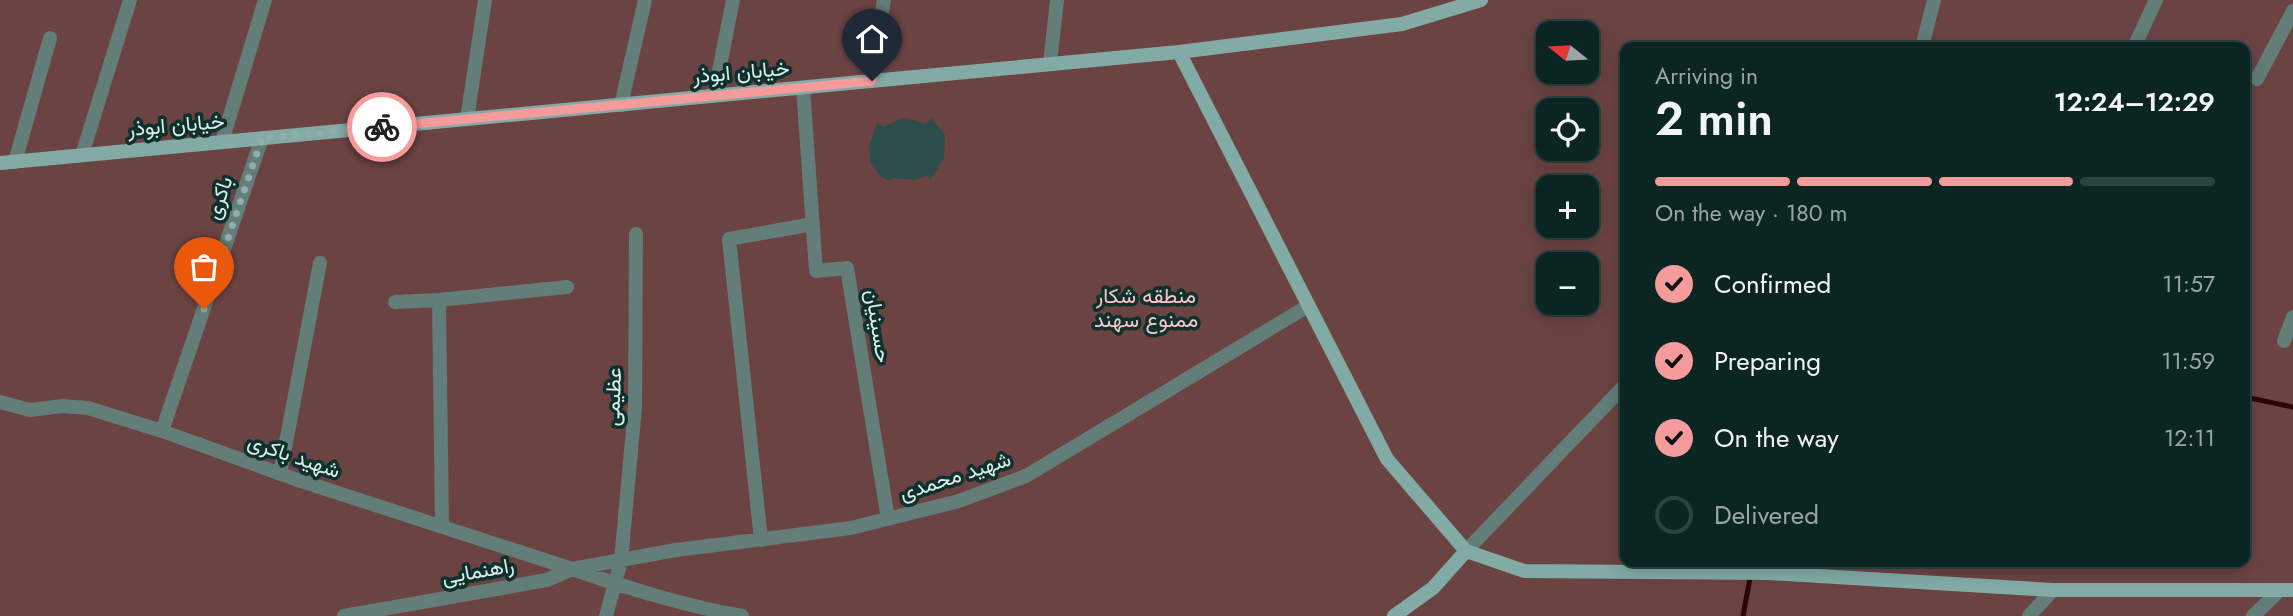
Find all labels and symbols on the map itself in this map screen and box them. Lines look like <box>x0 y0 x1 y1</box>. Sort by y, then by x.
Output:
pin <box>842 9 902 81</box>
north arrow <box>1536 21 1600 84</box>
street label: خیابان ابوذر <box>690 53 791 91</box>
courier <box>347 92 417 162</box>
street label: خیابان ابوذر <box>125 106 226 144</box>
street label: باکری <box>198 172 240 224</box>
pin <box>174 237 234 309</box>
park label: منطقه شکار ممنوع سهند <box>1094 281 1198 335</box>
street label: حسینیان <box>857 287 899 365</box>
street label: عظیمی <box>597 367 629 427</box>
street label: شهید باکری <box>244 426 344 486</box>
street label: شهید محمدی <box>895 444 1015 508</box>
street label: راهنمایی <box>440 550 516 592</box>

